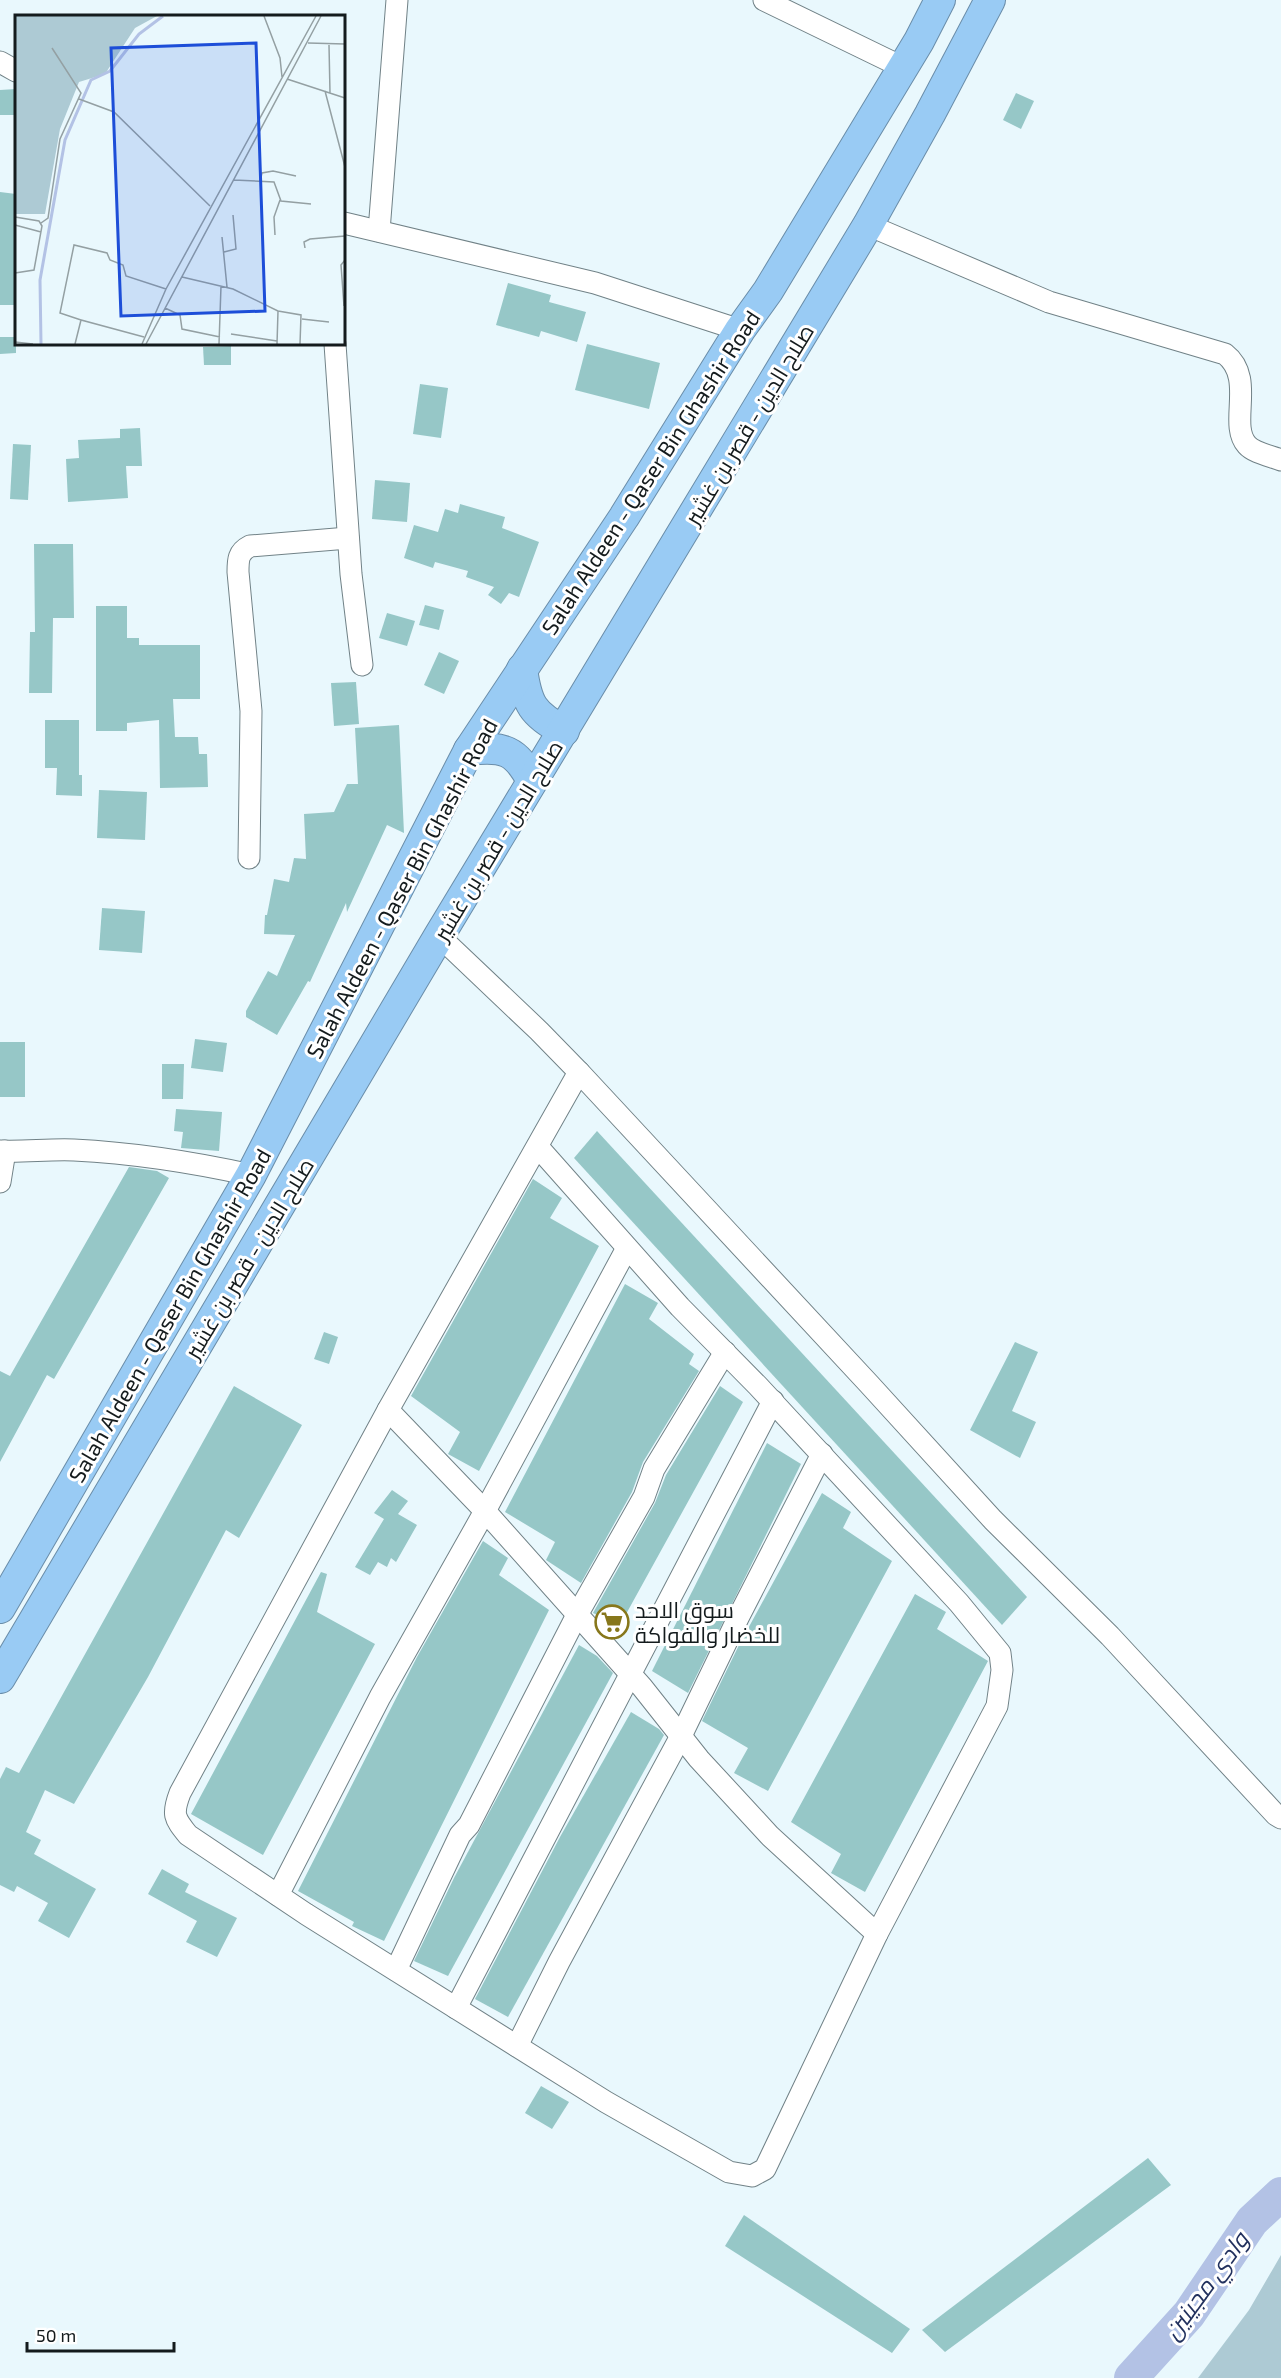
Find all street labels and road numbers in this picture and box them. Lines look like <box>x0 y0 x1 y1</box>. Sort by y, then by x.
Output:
street label: Salah Aldeen - Qaser Bin Ghashir Road <box>535 305 765 639</box>
street label: صلاح الدين - قصر بن غشير <box>677 319 821 532</box>
street label: Salah Aldeen - Qaser Bin Ghashir Road <box>300 714 503 1063</box>
street label: صلاح الدين - قصر بن غشير <box>426 735 570 948</box>
street label: Salah Aldeen - Qaser Bin Ghashir Road <box>62 1144 276 1487</box>
street label: صلاح الدين - قصر بن غشير <box>177 1153 321 1366</box>

